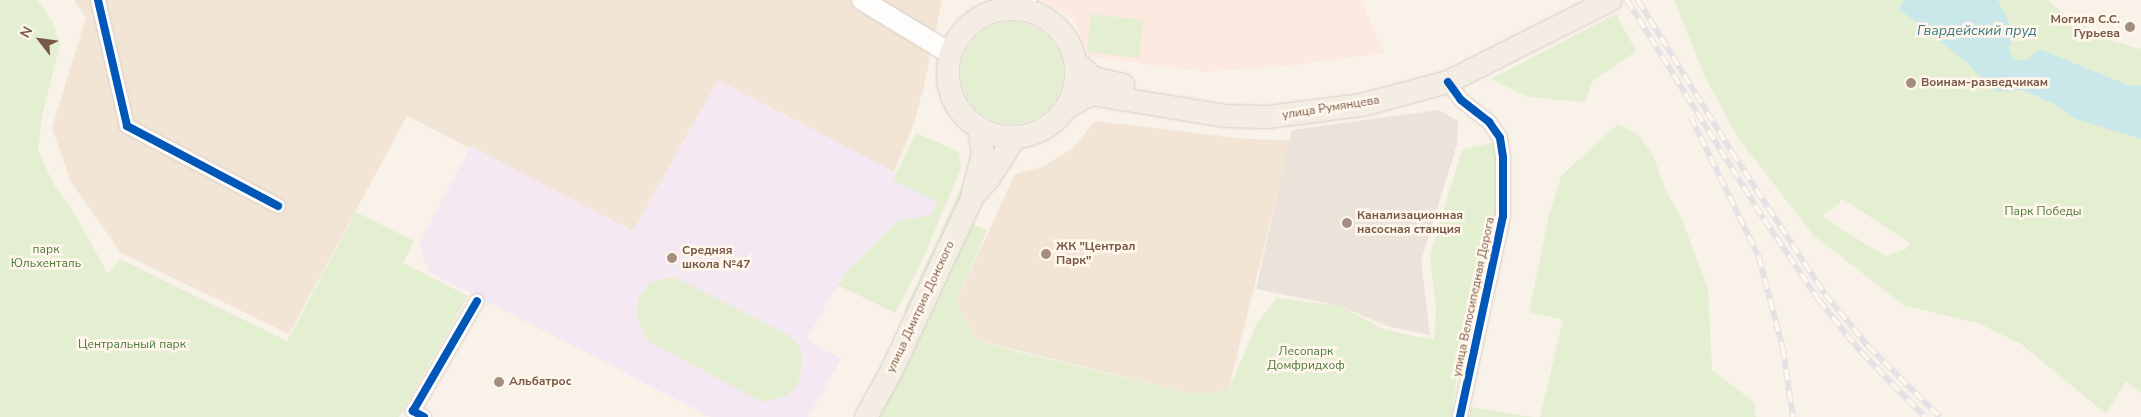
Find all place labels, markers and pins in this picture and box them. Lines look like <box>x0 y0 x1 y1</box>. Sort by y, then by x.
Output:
place label: Могила С.С. Гурьева <box>2051 13 2120 41</box>
marker: Могила С.С. Гурьева <box>2124 21 2136 33</box>
place label: Воинам-разведчикам <box>1921 76 2048 90</box>
marker: Воинам-разведчикам <box>1905 77 1917 89</box>
place label: Канализационная насосная станция <box>1357 209 1463 237</box>
marker: Канализационная насосная станция <box>1341 217 1353 229</box>
place label: ЖК "Централ Парк" <box>1056 240 1136 268</box>
place label: Средняя школа №47 <box>682 244 750 272</box>
marker: ЖК "Централ Парк" <box>1040 248 1052 260</box>
marker: Средняя школа №47 <box>666 252 678 264</box>
place label: Альбатрос <box>509 375 571 389</box>
marker: Альбатрос <box>493 376 505 388</box>

